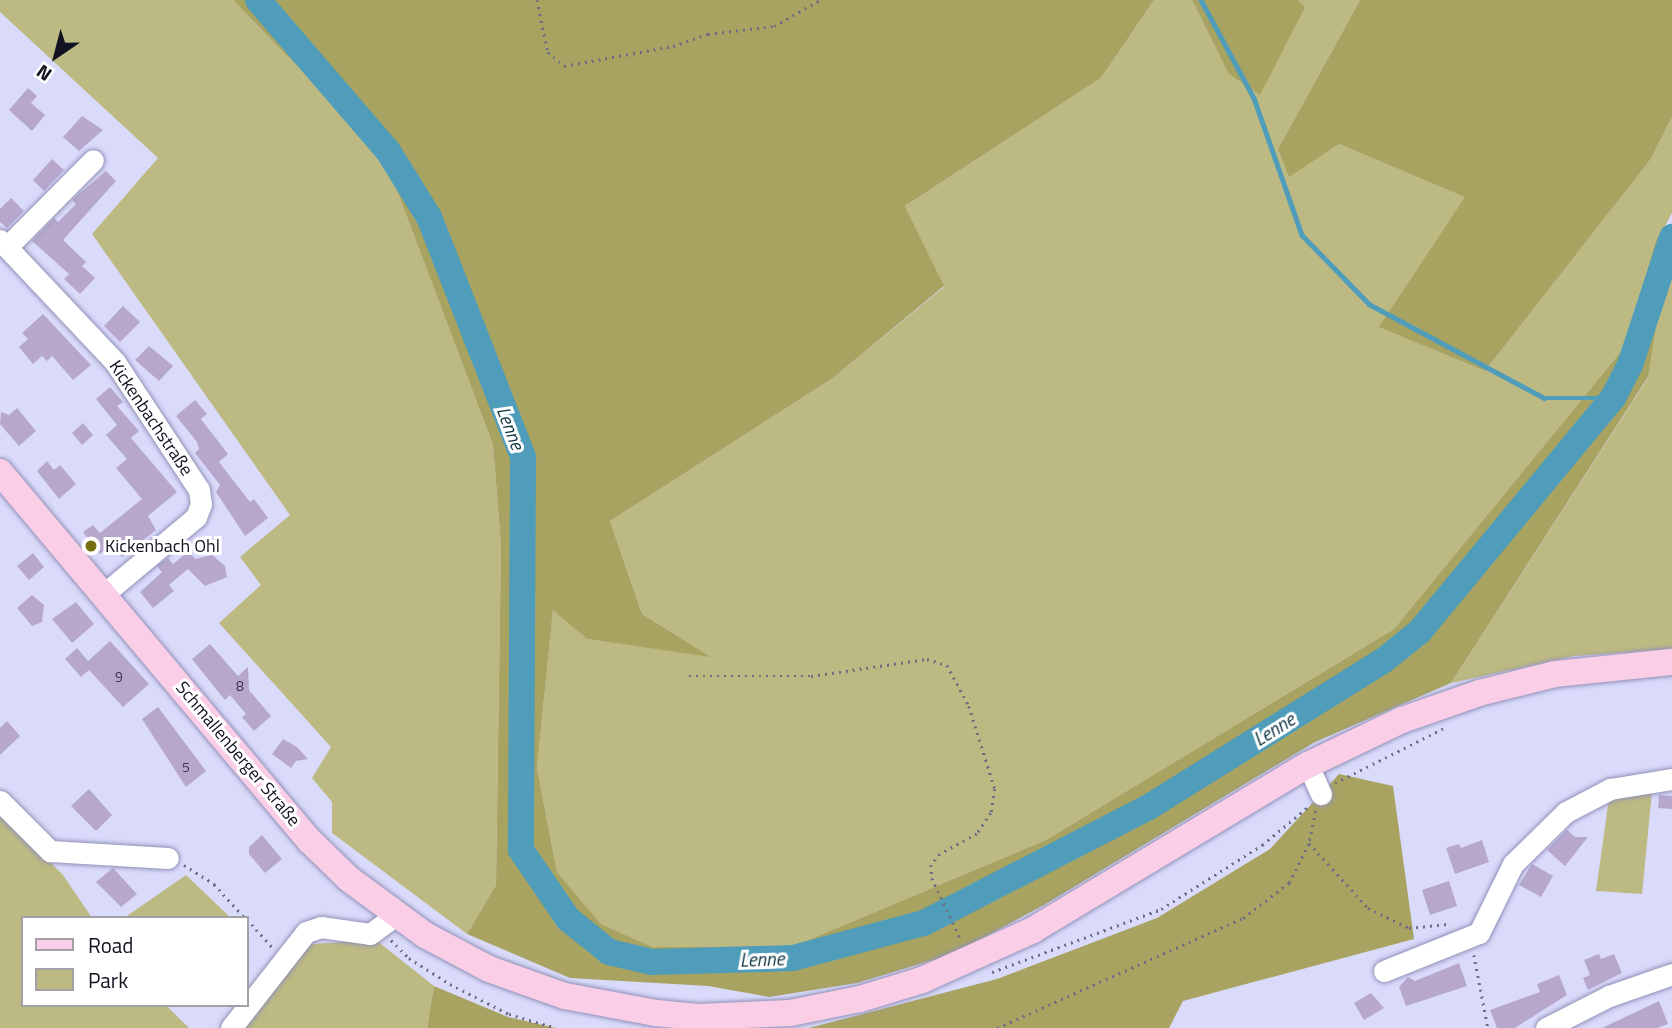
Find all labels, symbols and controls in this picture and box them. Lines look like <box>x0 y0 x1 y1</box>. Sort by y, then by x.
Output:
north arrow <box>21 21 91 91</box>
text: N <box>30 58 57 89</box>
street label: Kickenbachstraße <box>104 356 198 480</box>
water label: Lenne <box>492 403 530 453</box>
place label: Kickenbach Ohl <box>105 535 220 557</box>
marker: Kickenbach Ohl <box>83 538 99 554</box>
house number: 9 <box>115 669 123 685</box>
street label: Schmallenberger Straße <box>171 677 305 831</box>
house number: 8 <box>236 678 244 694</box>
water label: Lenne <box>1249 708 1299 750</box>
house number: 5 <box>182 759 190 775</box>
legend <box>21 916 248 1007</box>
text: Road <box>88 929 133 961</box>
water label: Lenne <box>739 947 785 971</box>
text: Park <box>88 964 128 996</box>

